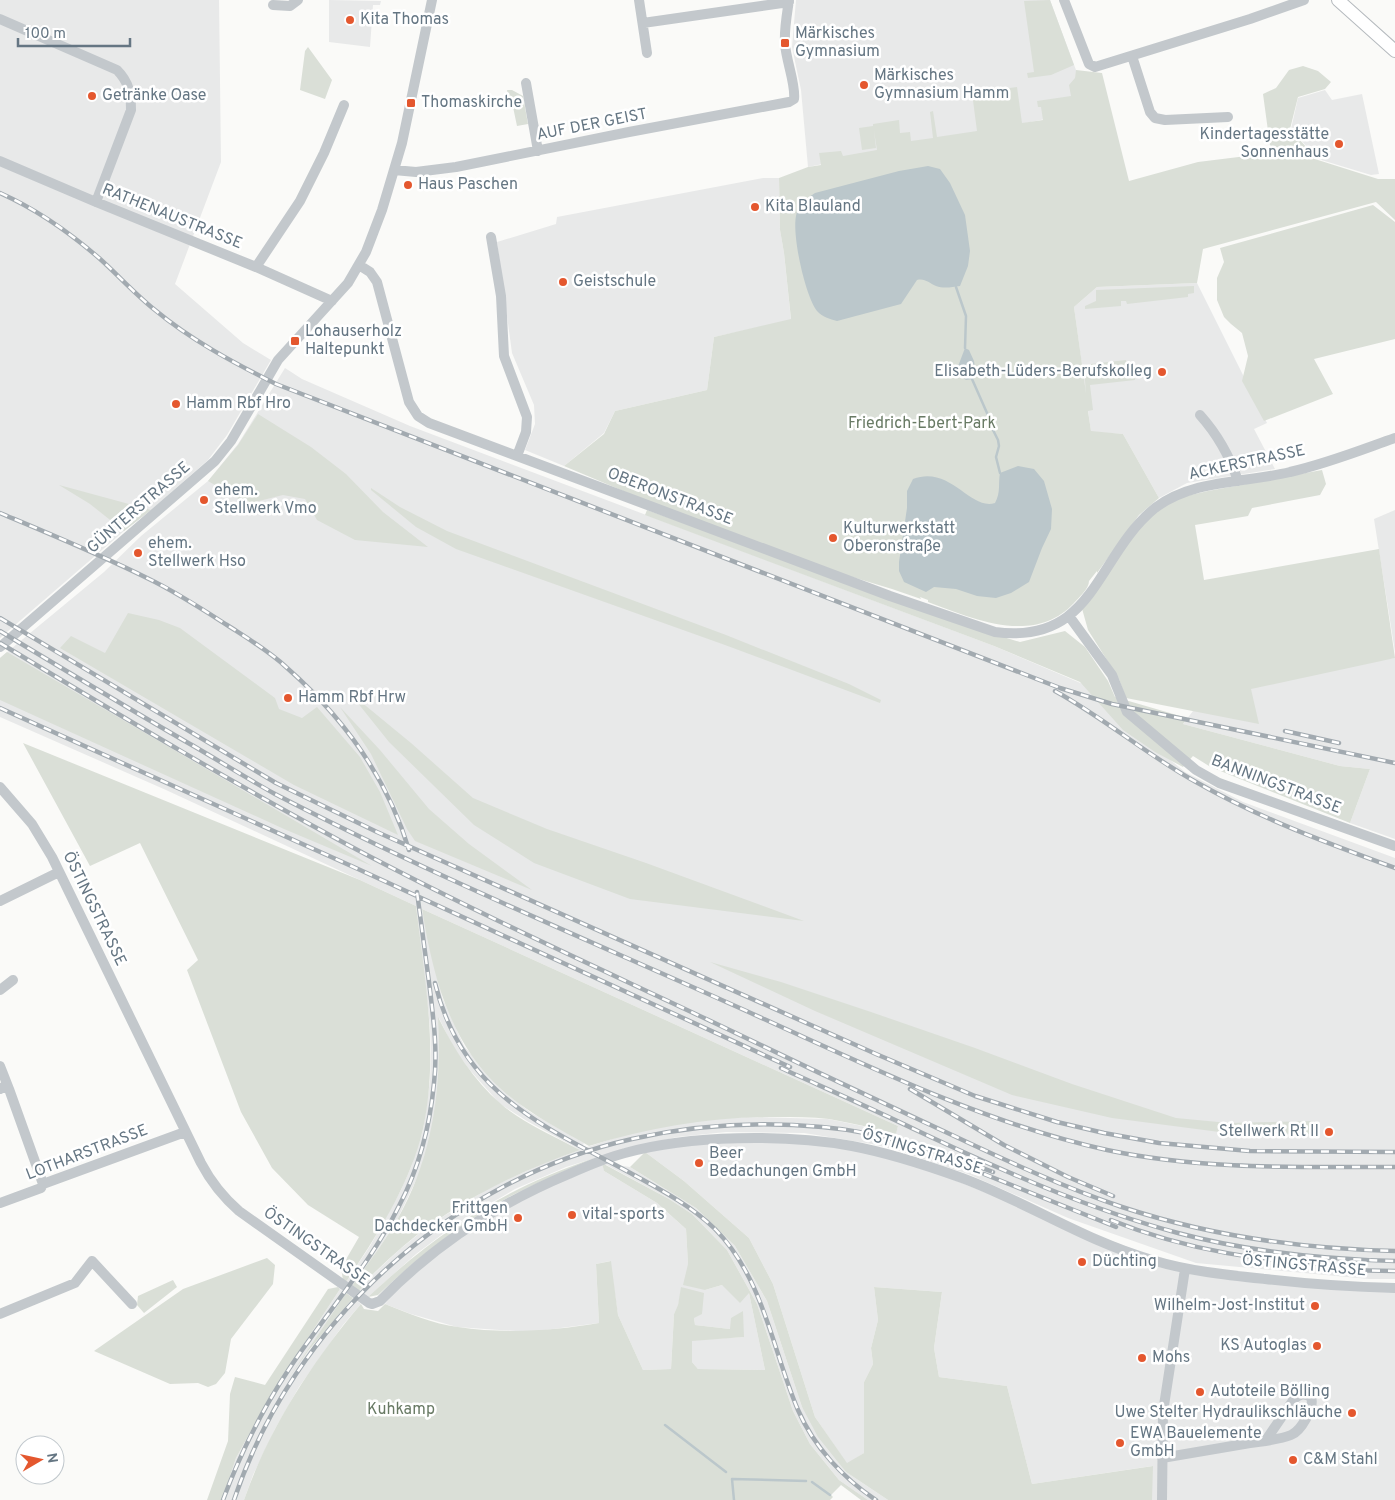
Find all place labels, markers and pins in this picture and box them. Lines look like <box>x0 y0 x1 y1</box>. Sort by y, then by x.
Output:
place label: Kita Thomas <box>360 10 449 30</box>
marker: Kita Thomas <box>344 14 356 26</box>
place label: Märkisches Gymnasium <box>795 24 880 62</box>
marker: Märkisches Gymnasium <box>779 37 791 49</box>
place label: Märkisches Gymnasium Hamm <box>874 66 1009 104</box>
marker: Märkisches Gymnasium Hamm <box>858 79 870 91</box>
place label: Getränke Oase <box>102 86 206 106</box>
marker: Getränke Oase <box>86 90 98 102</box>
place label: Thomaskirche <box>421 93 522 113</box>
marker: Thomaskirche <box>405 97 417 109</box>
place label: Kindertagesstätte Sonnenhaus <box>1200 125 1329 163</box>
marker: Kindertagesstätte Sonnenhaus <box>1333 138 1345 150</box>
place label: Haus Paschen <box>418 175 518 195</box>
marker: Haus Paschen <box>402 179 414 191</box>
place label: Kita Blauland <box>765 197 861 217</box>
marker: Kita Blauland <box>749 201 761 213</box>
place label: Geistschule <box>573 272 656 292</box>
marker: Geistschule <box>557 276 569 288</box>
place label: Lohauserholz Haltepunkt <box>305 322 402 360</box>
marker: Lohauserholz Haltepunkt <box>289 335 301 347</box>
place label: Elisabeth-Lüders-Berufskolleg <box>934 362 1152 382</box>
marker: Elisabeth-Lüders-Berufskolleg <box>1156 366 1168 378</box>
place label: Hamm Rbf Hro <box>186 394 291 414</box>
marker: Hamm Rbf Hro <box>170 398 182 410</box>
place label: ehem. Stellwerk Vmo <box>214 481 317 519</box>
marker: ehem. Stellwerk Vmo <box>198 494 210 506</box>
place label: Kulturwerkstatt Oberonstraße <box>843 519 955 557</box>
marker: Kulturwerkstatt Oberonstraße <box>827 532 839 544</box>
place label: ehem. Stellwerk Hso <box>148 534 246 572</box>
marker: ehem. Stellwerk Hso <box>132 547 144 559</box>
place label: Hamm Rbf Hrw <box>298 688 406 708</box>
marker: Hamm Rbf Hrw <box>282 692 294 704</box>
place label: Stellwerk Rt II <box>1219 1122 1319 1142</box>
marker: Stellwerk Rt II <box>1323 1126 1335 1138</box>
place label: Beer Bedachungen GmbH <box>709 1144 857 1182</box>
marker: Beer Bedachungen GmbH <box>693 1157 705 1169</box>
place label: Frittgen Dachdecker GmbH <box>374 1199 508 1237</box>
place label: vital-sports <box>582 1205 665 1225</box>
marker: vital-sports <box>566 1209 578 1221</box>
marker: Frittgen Dachdecker GmbH <box>512 1212 524 1224</box>
place label: Düchting <box>1092 1252 1157 1272</box>
marker: Düchting <box>1076 1256 1088 1268</box>
place label: Wilhelm-Jost-Institut <box>1154 1296 1305 1316</box>
marker: Wilhelm-Jost-Institut <box>1309 1300 1321 1312</box>
place label: KS Autoglas <box>1220 1336 1307 1356</box>
marker: KS Autoglas <box>1311 1340 1323 1352</box>
place label: Mohs <box>1152 1348 1190 1368</box>
marker: Mohs <box>1136 1352 1148 1364</box>
place label: Autoteile Bölling <box>1210 1382 1330 1402</box>
marker: Autoteile Bölling <box>1194 1386 1206 1398</box>
place label: Uwe Stelter Hydraulikschläuche <box>1114 1403 1342 1423</box>
marker: Uwe Stelter Hydraulikschläuche <box>1346 1407 1358 1419</box>
place label: EWA Bauelemente GmbH <box>1130 1424 1262 1462</box>
marker: EWA Bauelemente GmbH <box>1114 1437 1126 1449</box>
place label: C&M Stahl <box>1303 1450 1378 1470</box>
marker: C&M Stahl <box>1287 1454 1299 1466</box>

